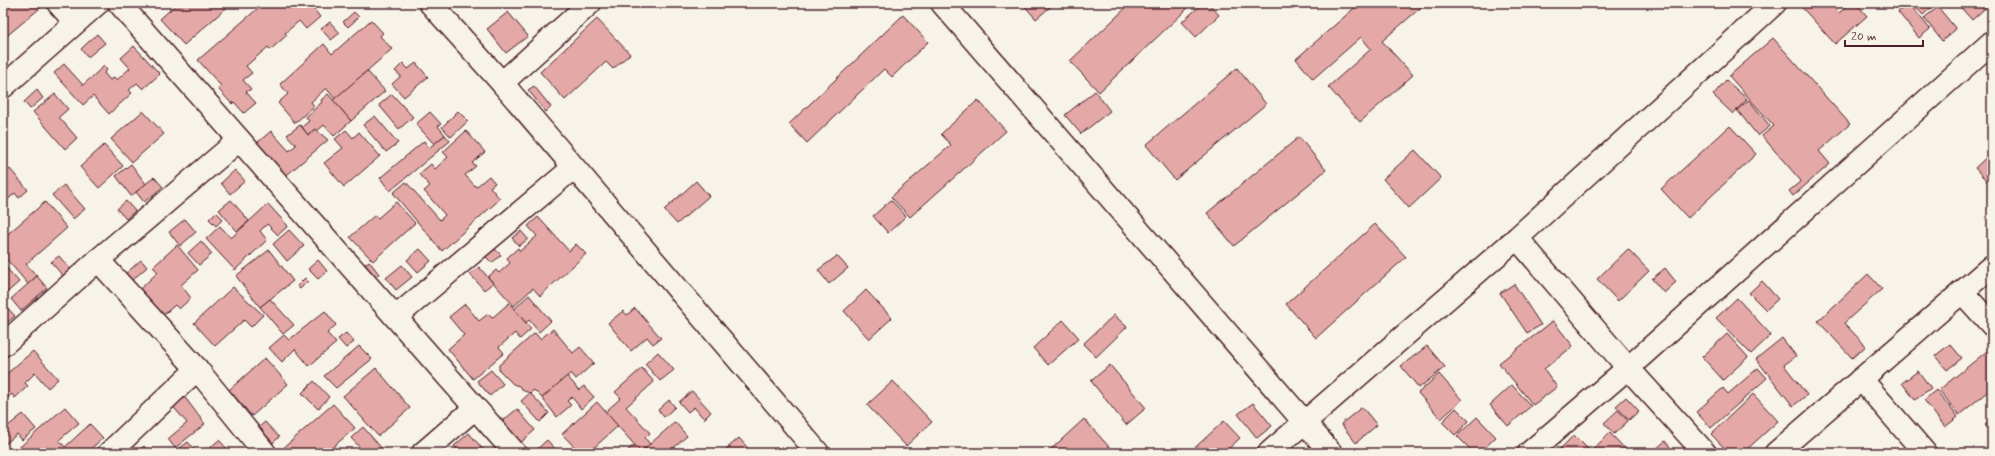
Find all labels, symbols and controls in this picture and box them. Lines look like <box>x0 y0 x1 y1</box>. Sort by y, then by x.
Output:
scale bar <box>1845 22 1923 48</box>
text: 20 m <box>1851 29 1877 45</box>

